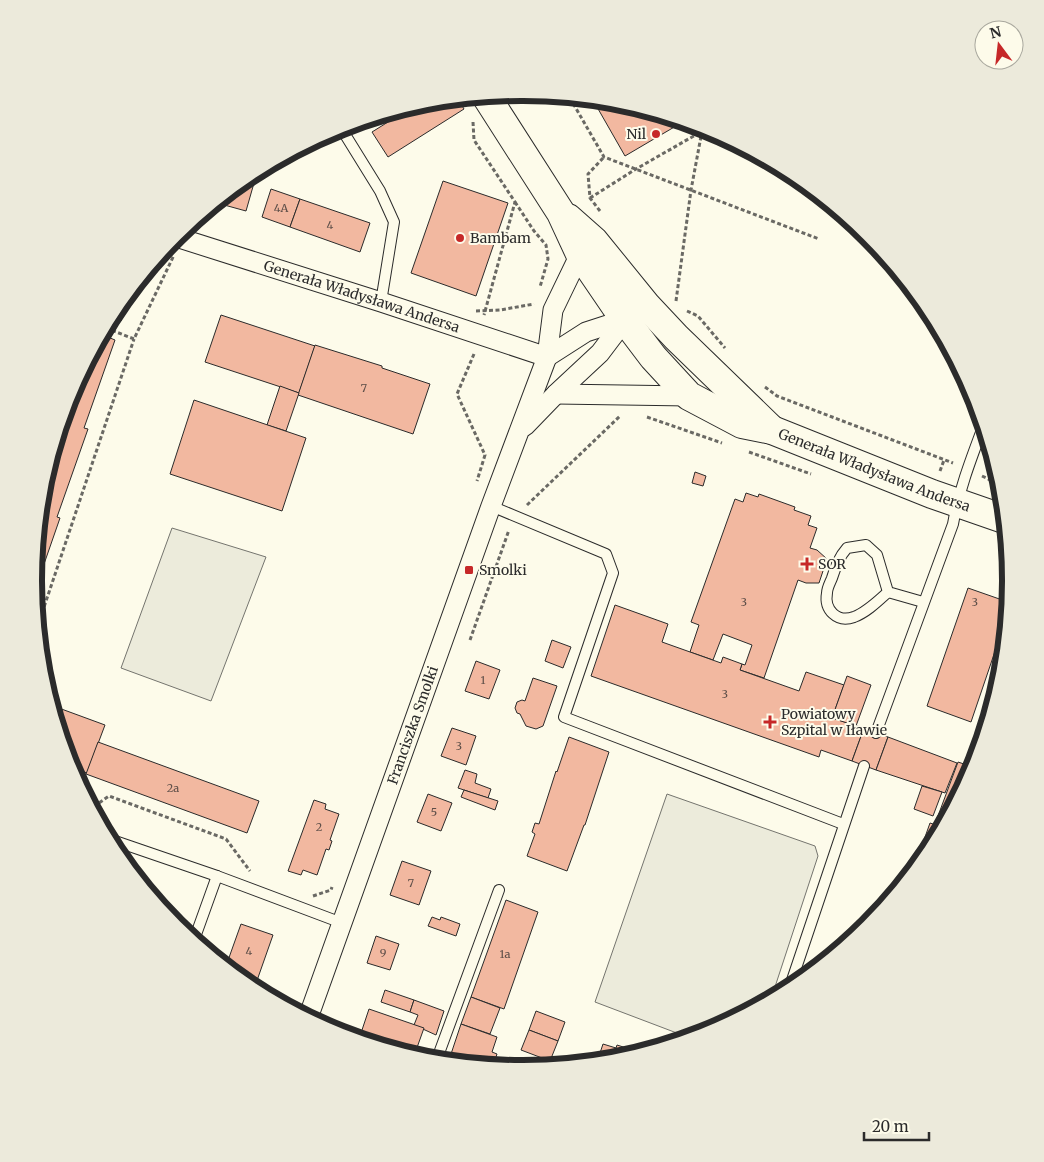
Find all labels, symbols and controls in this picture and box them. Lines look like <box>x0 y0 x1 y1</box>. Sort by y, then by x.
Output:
north arrow <box>974 20 1024 70</box>
text: N <box>988 22 1003 43</box>
place label: Nil <box>626 125 647 143</box>
marker: Nil <box>650 128 662 140</box>
house number: 4A <box>274 201 288 215</box>
house number: 4 <box>327 218 334 232</box>
place label: Bambam <box>470 229 531 247</box>
marker: Bambam <box>454 232 466 244</box>
street label: Generała Władysława Andersa <box>262 256 462 337</box>
house number: 7 <box>361 381 367 395</box>
street label: Generała Władysława Andersa <box>776 424 973 516</box>
place label: SOR <box>818 555 846 573</box>
marker: SOR <box>800 557 814 571</box>
place label: Smolki <box>479 561 527 579</box>
marker: Smolki <box>463 564 475 576</box>
house number: 3 <box>741 595 747 609</box>
house number: 3 <box>972 595 978 609</box>
street label: Franciszka Smolki <box>383 663 442 787</box>
house number: 1 <box>481 673 486 687</box>
house number: 3 <box>722 687 728 701</box>
place label: Powiatowy Szpital w Iławie <box>781 705 887 739</box>
marker: Powiatowy Szpital w Iławie <box>763 715 777 729</box>
house number: 3 <box>456 739 462 753</box>
house number: 2a <box>167 781 179 795</box>
house number: 5 <box>431 805 437 819</box>
house number: 2 <box>316 820 322 834</box>
house number: 7 <box>408 876 414 890</box>
house number: 4 <box>246 944 253 958</box>
house number: 9 <box>380 946 387 960</box>
house number: 1a <box>500 947 511 961</box>
scale bar <box>864 1110 929 1142</box>
text: 20 m <box>872 1117 909 1136</box>

